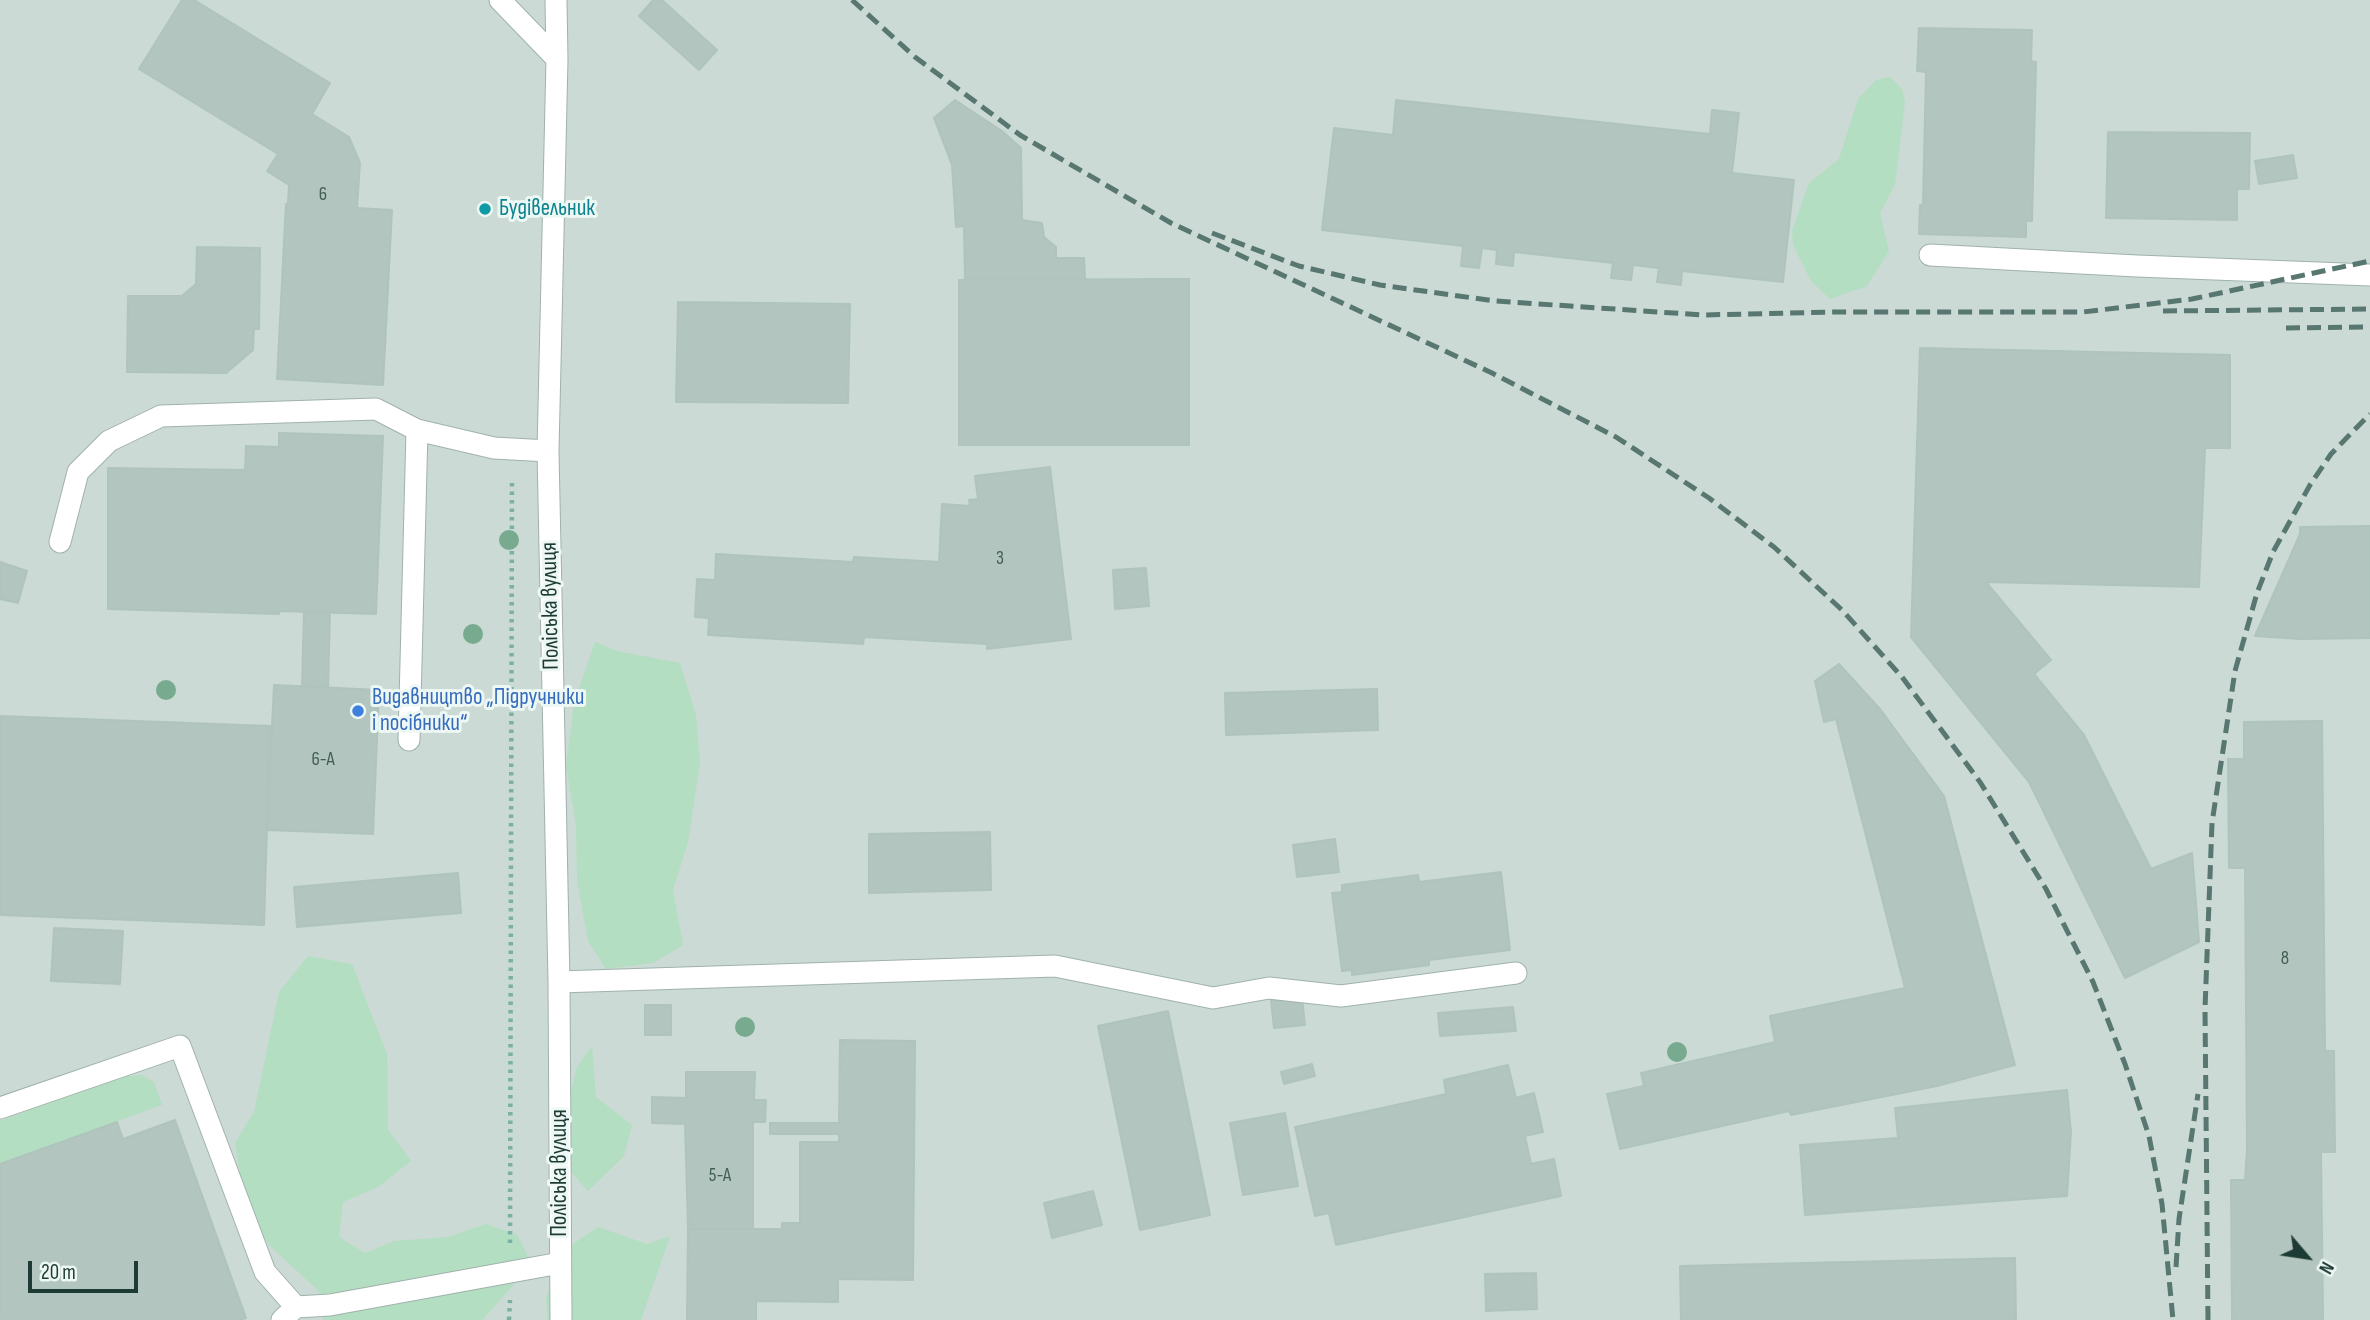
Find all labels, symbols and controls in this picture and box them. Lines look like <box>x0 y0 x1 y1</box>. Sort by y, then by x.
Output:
house number: 6 <box>319 184 327 206</box>
place label: Будівельник <box>499 195 595 223</box>
marker: Будівельник <box>477 201 493 217</box>
street label: Поліська вулиця <box>536 542 566 670</box>
house number: 3 <box>996 548 1004 570</box>
place label: Видавництво „Підручники і посібники“ <box>372 684 584 738</box>
marker: Видавництво „Підручники і посібники“ <box>350 703 366 719</box>
house number: 6-А <box>311 749 335 771</box>
house number: 8 <box>2281 948 2289 970</box>
street label: Поліська вулиця <box>546 1109 574 1237</box>
house number: 5-А <box>709 1165 731 1187</box>
north arrow <box>2272 1222 2342 1292</box>
scale bar <box>32 1246 142 1290</box>
text: N <box>2313 1257 2338 1277</box>
text: 20 m <box>41 1260 76 1285</box>

